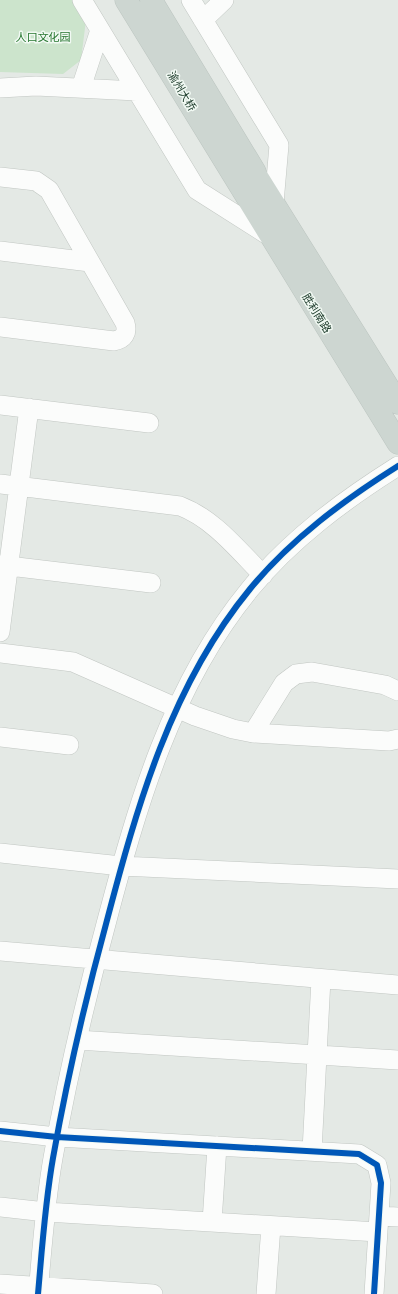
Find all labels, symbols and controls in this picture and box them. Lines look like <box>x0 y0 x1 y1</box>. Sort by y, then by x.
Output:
park label: 人口文化园 <box>16 31 71 43</box>
street label: 渝州大桥 <box>166 69 198 113</box>
street label: 胜利南路 <box>300 291 334 335</box>

